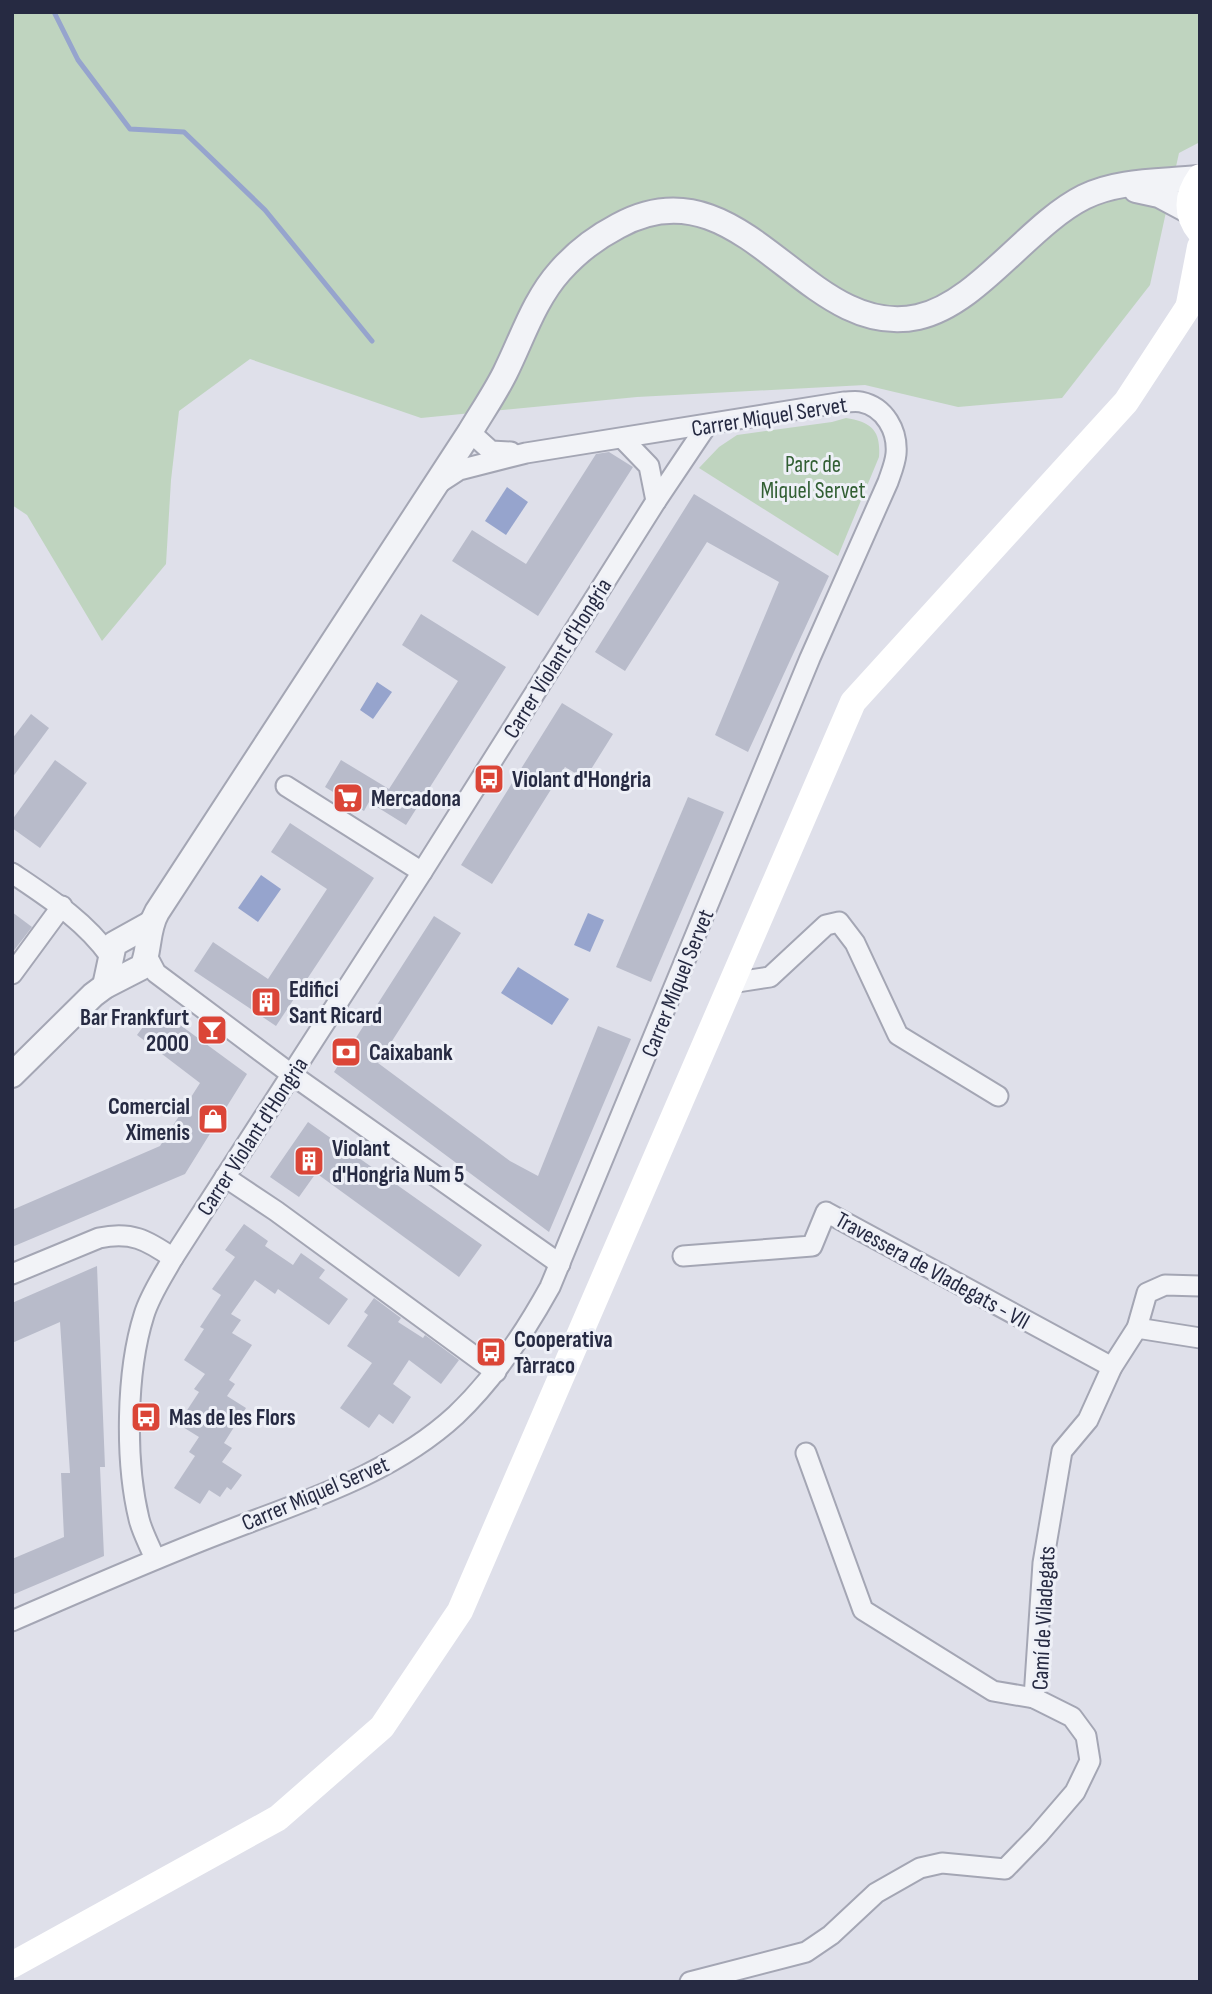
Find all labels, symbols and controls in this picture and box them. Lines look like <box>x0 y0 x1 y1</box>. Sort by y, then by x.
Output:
street label: Carrer Miquel Servet <box>689 391 849 443</box>
park label: Parc de Miquel Servet <box>760 451 866 505</box>
street label: Carrer Violant d'Hongria <box>497 573 618 744</box>
bus stop icon: Violant d'Hongria <box>472 762 506 796</box>
place label: Violant d'Hongria <box>512 766 651 794</box>
supermarket icon: Mercadona <box>331 781 365 815</box>
place label: Mercadona <box>371 785 461 813</box>
street label: Carrer Miquel Servet <box>636 905 720 1061</box>
place label: Edifici Sant Ricard <box>289 976 382 1030</box>
building icon: Edifici Sant Ricard <box>249 985 283 1019</box>
place label: Bar Frankfurt 2000 <box>80 1004 189 1058</box>
bar icon: Bar Frankfurt 2000 <box>195 1013 229 1047</box>
bank icon: Caixabank <box>329 1035 363 1069</box>
place label: Caixabank <box>369 1039 453 1067</box>
street label: Carrer Violant d'Hongria <box>191 1052 314 1221</box>
place label: Comercial Ximenis <box>108 1093 190 1147</box>
shop icon: Comercial Ximenis <box>196 1102 230 1136</box>
place label: Violant d'Hongria Num 5 <box>332 1135 464 1189</box>
building icon: Violant d'Hongria Num 5 <box>292 1144 326 1178</box>
street label: Travessera de Vladegats - VII <box>830 1206 1035 1336</box>
place label: Cooperativa Tàrraco <box>514 1326 613 1380</box>
bus stop icon: Cooperativa Tàrraco <box>474 1335 508 1369</box>
bus stop icon: Mas de les Flors <box>129 1400 163 1434</box>
place label: Mas de les Flors <box>169 1404 296 1432</box>
street label: Carrer Miquel Servet <box>238 1450 393 1537</box>
street label: Camí de Viladegats <box>1026 1545 1062 1691</box>

